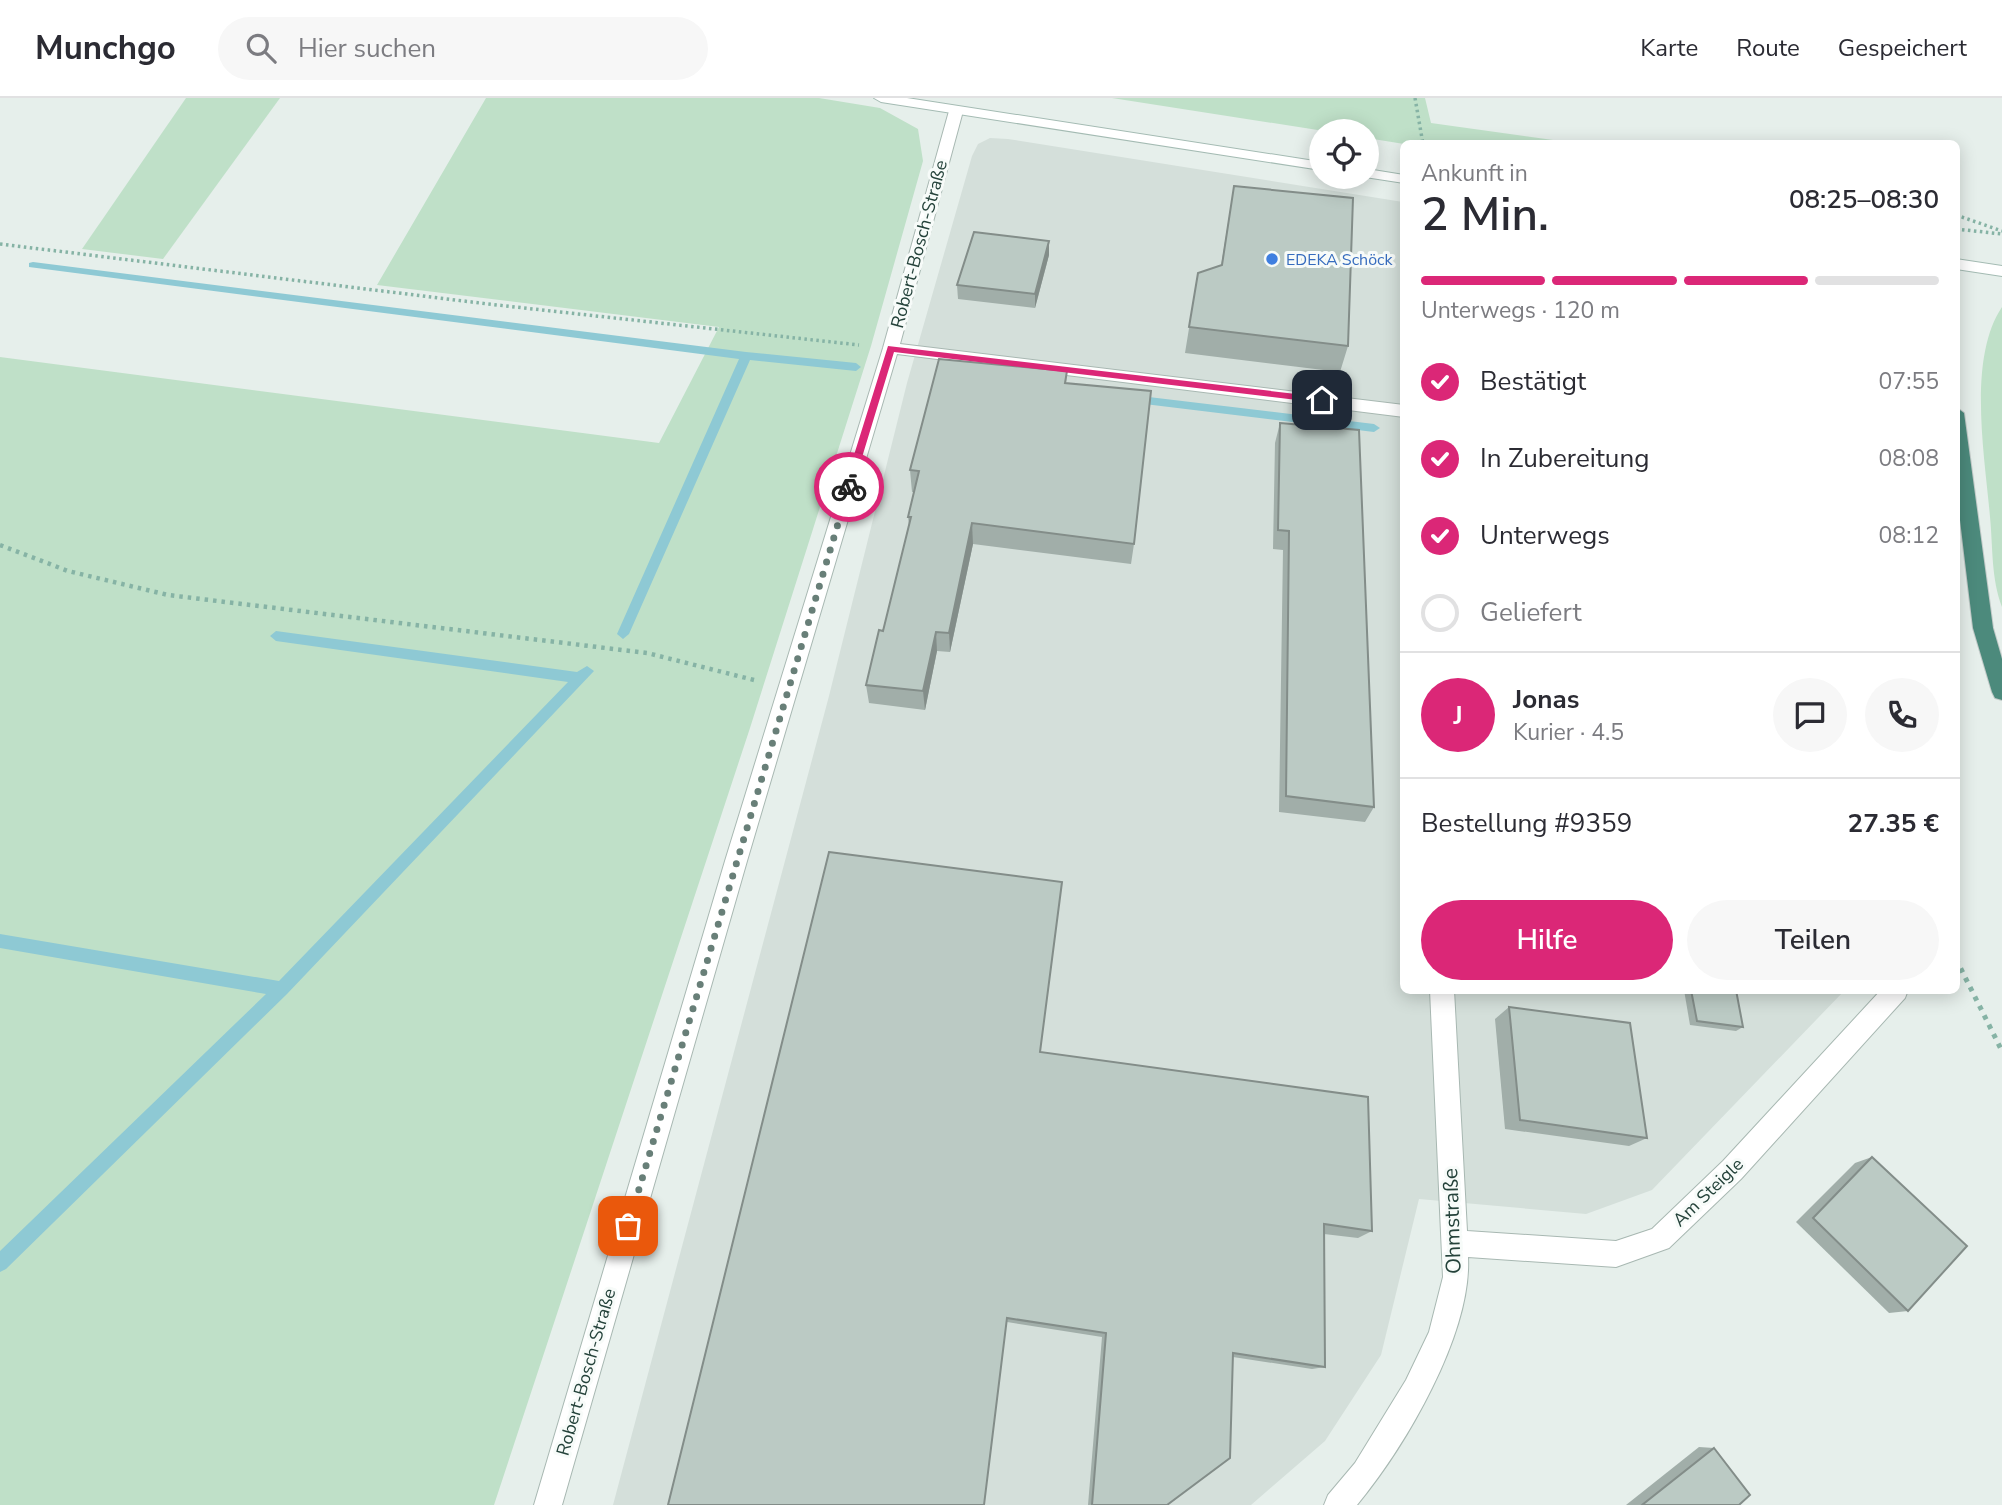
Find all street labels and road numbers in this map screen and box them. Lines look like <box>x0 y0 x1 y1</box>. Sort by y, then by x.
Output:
street label: Robert-Bosch-Straße <box>885 157 953 331</box>
street label: Am Steigle <box>1667 1152 1749 1232</box>
street label: Ohmstraße <box>1436 1168 1468 1274</box>
street label: Robert-Bosch-Straße <box>551 1285 621 1459</box>

